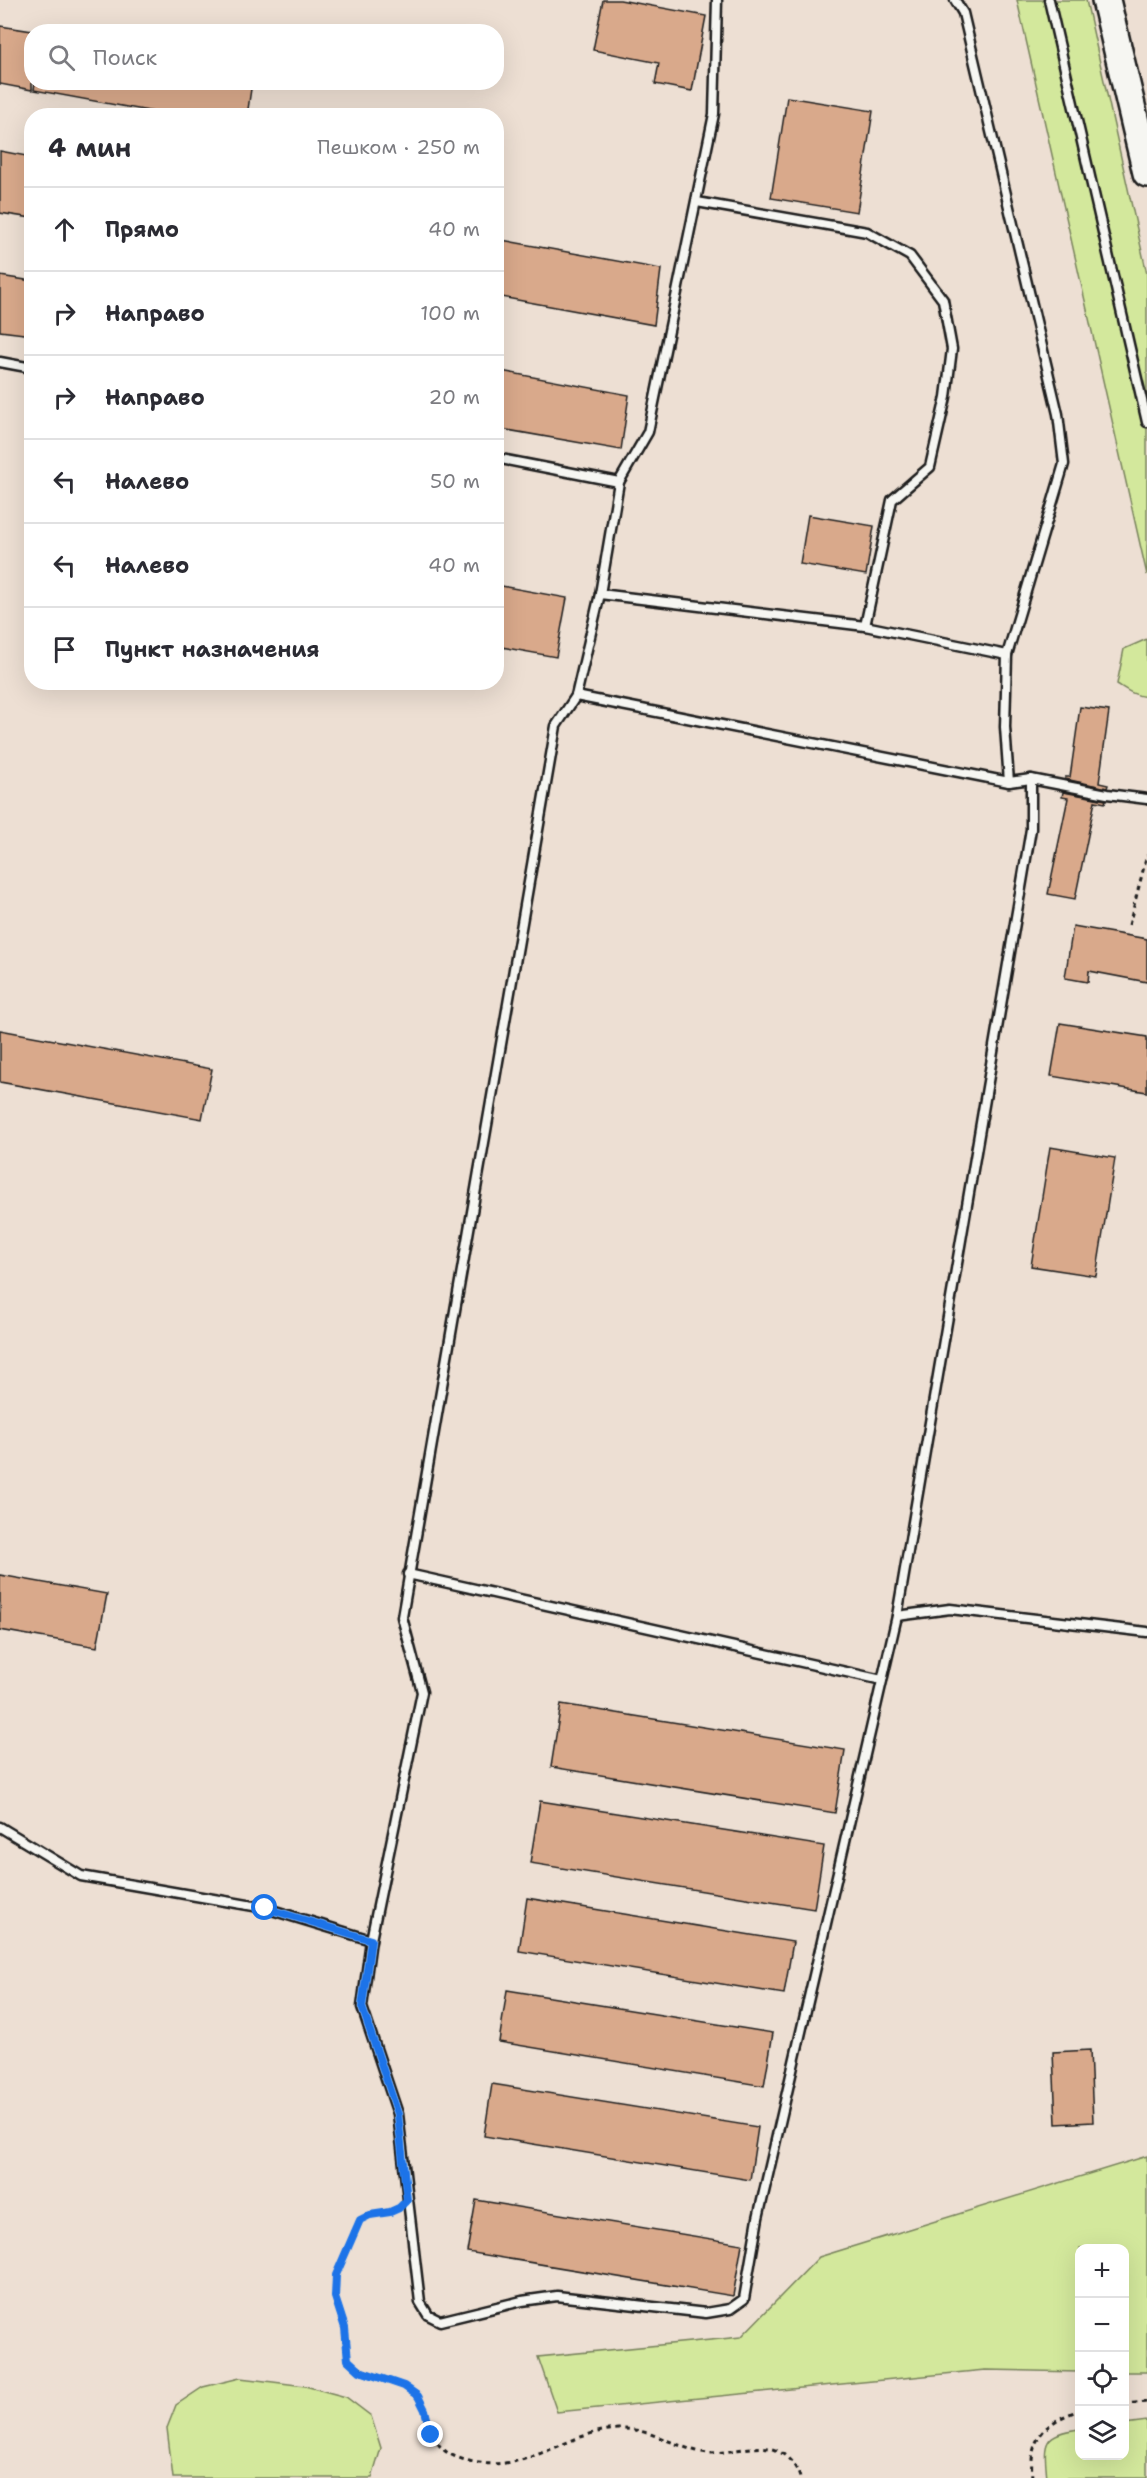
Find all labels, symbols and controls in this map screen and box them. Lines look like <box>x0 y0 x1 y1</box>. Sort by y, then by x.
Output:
search box <box>24 24 504 90</box>
icon: search <box>45 41 78 74</box>
text: Поиск <box>93 43 157 72</box>
text: 4 мин <box>48 130 131 165</box>
text: Пешком · 250 m <box>317 134 480 160</box>
icon: ahead <box>48 213 81 246</box>
text: Прямо <box>105 215 179 244</box>
text: 40 m <box>428 216 480 242</box>
icon: right <box>48 297 81 330</box>
text: Направо <box>105 299 205 328</box>
text: 100 m <box>420 300 480 326</box>
icon: right <box>48 381 81 414</box>
text: Направо <box>105 383 205 412</box>
text: 20 m <box>429 384 480 410</box>
icon: left <box>48 465 81 498</box>
text: Налево <box>105 467 189 496</box>
text: 50 m <box>430 468 480 494</box>
icon: left <box>48 549 81 582</box>
text: Налево <box>105 551 189 580</box>
text: 40 m <box>428 552 480 578</box>
icon: arrive <box>48 633 81 666</box>
text: Пункт назначения <box>105 635 319 664</box>
route start <box>251 1894 277 1920</box>
map controls <box>1075 2244 1129 2460</box>
button: + <box>1075 2244 1129 2298</box>
button: − <box>1075 2298 1129 2352</box>
button: locate <box>1075 2352 1129 2406</box>
button: layers <box>1075 2406 1129 2460</box>
route end <box>417 2421 443 2447</box>

